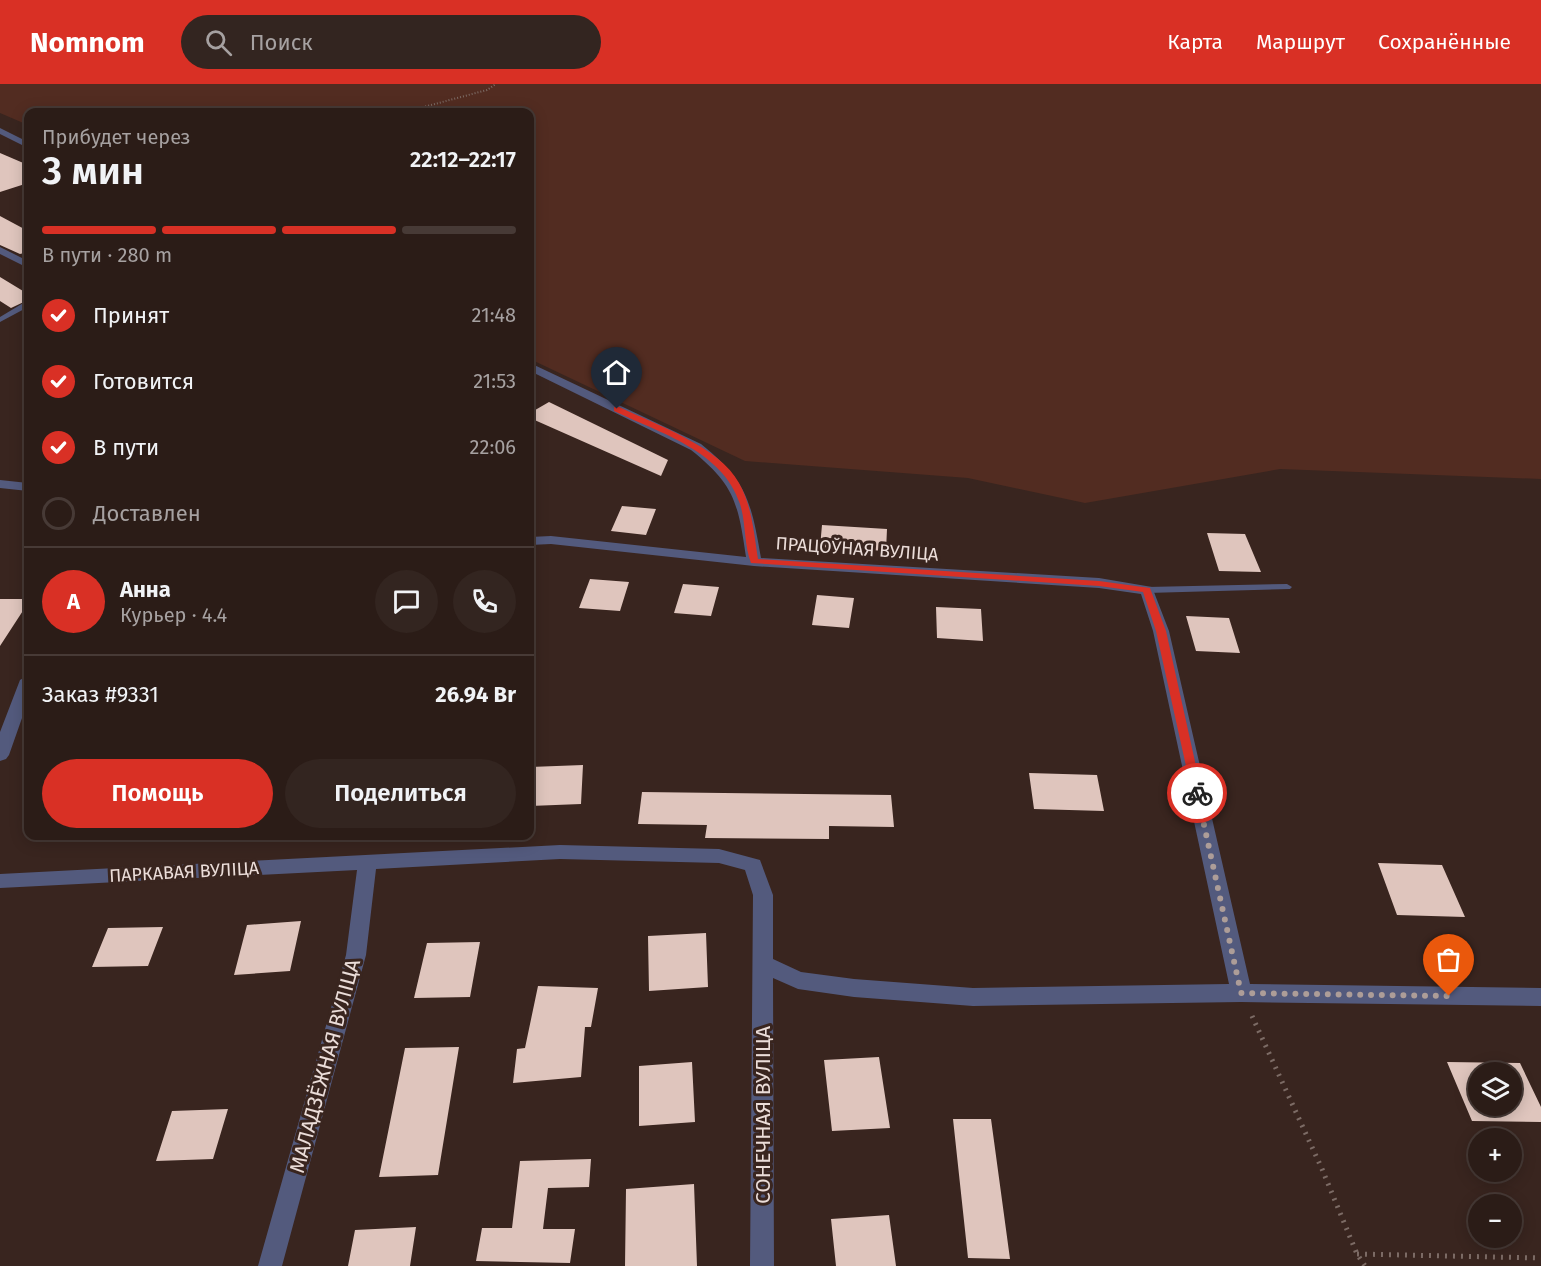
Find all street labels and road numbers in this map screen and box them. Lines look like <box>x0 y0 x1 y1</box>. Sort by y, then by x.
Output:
street label: ПРАЦОЎНАЯ ВУЛІЦА <box>775 531 940 566</box>
street label: ПАРКАВАЯ ВУЛІЦА <box>109 857 260 887</box>
street label: МАЛАДЗЁЖНАЯ ВУЛІЦА <box>284 956 366 1176</box>
street label: СОНЕЧНАЯ ВУЛІЦА <box>750 1026 776 1204</box>

